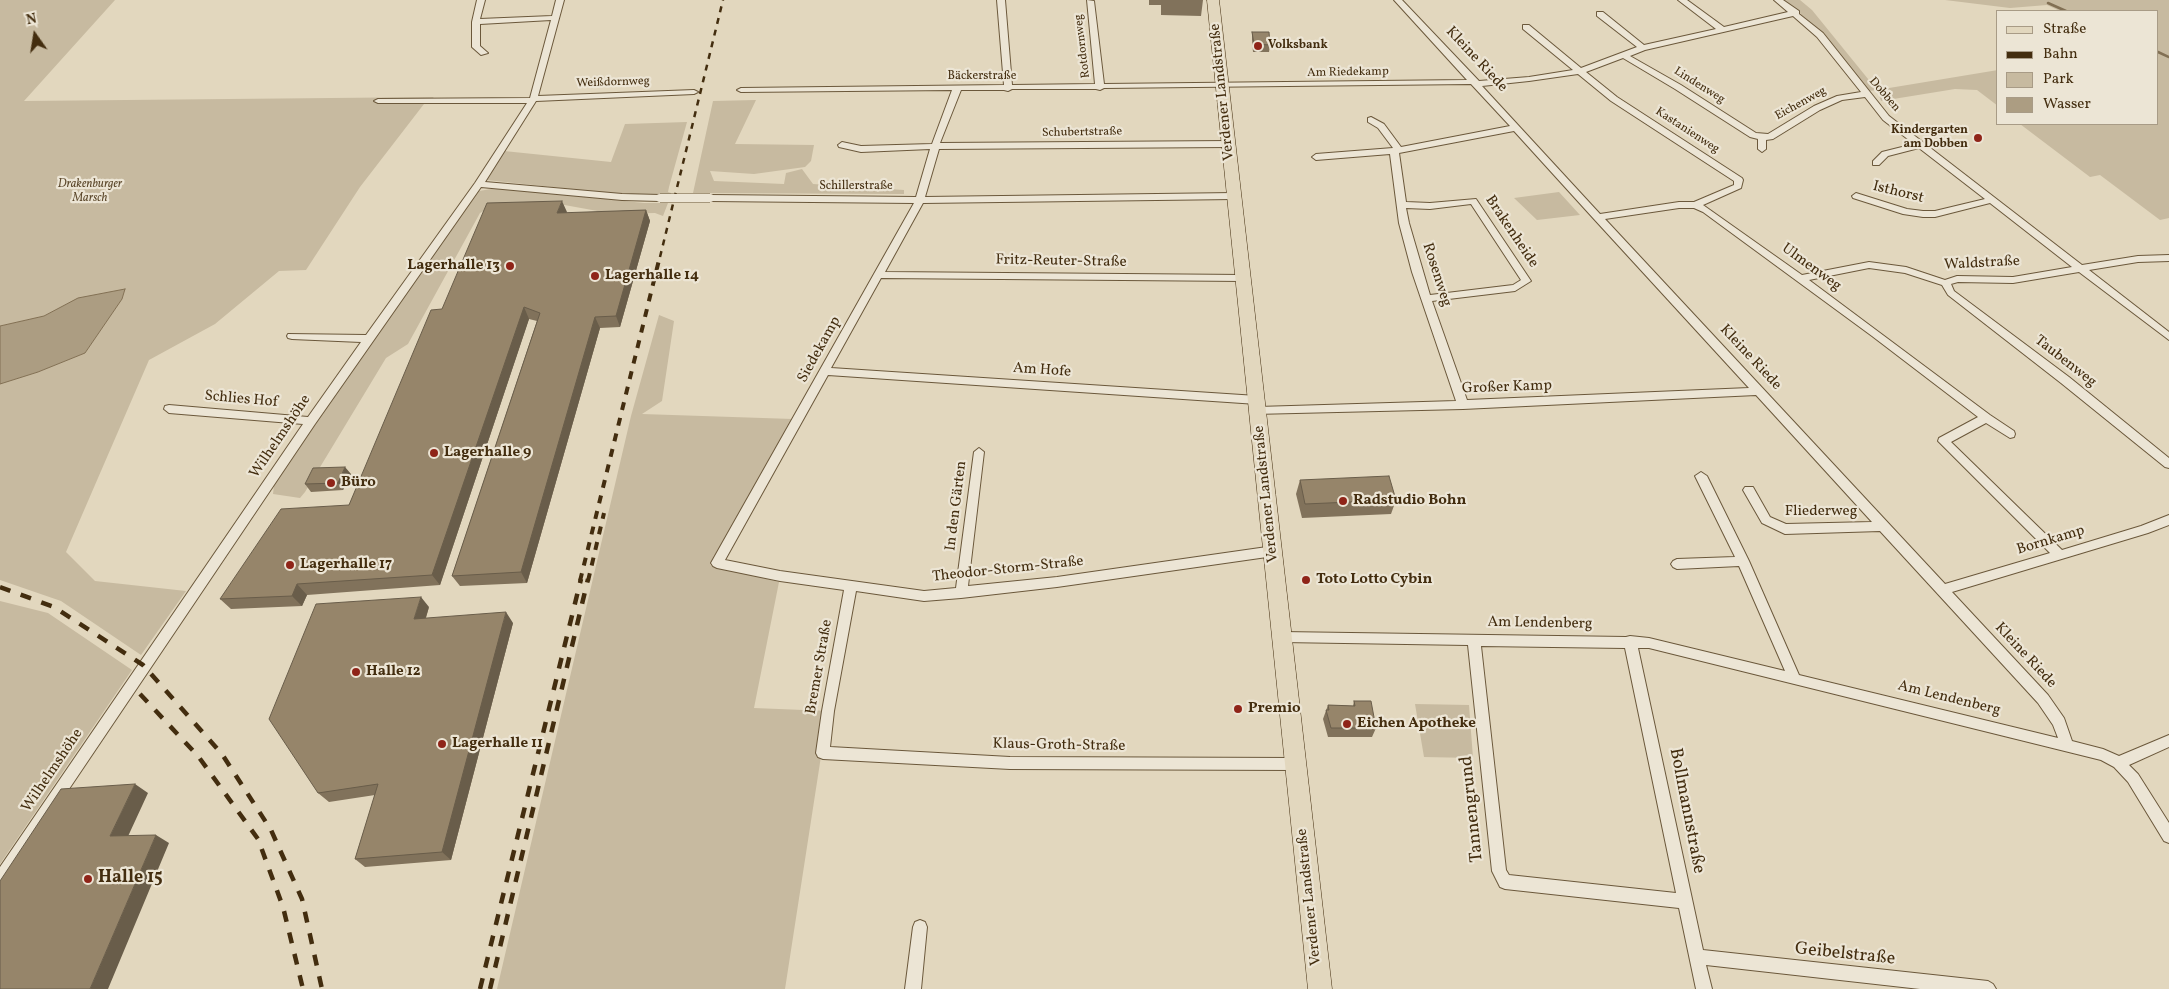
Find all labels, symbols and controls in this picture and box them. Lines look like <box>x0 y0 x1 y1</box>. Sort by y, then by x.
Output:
text: N <box>24 9 39 30</box>
north arrow <box>10 10 60 60</box>
legend <box>1996 10 2159 125</box>
street label: Rotdornweg <box>1072 13 1094 79</box>
text: Straße <box>2043 19 2086 40</box>
street label: Verdener Landstraße <box>1207 22 1239 162</box>
street label: Kleine Riede <box>1441 24 1511 96</box>
place label: Volksbank <box>1268 39 1328 53</box>
marker: Volksbank <box>1252 40 1264 52</box>
text: Bahn <box>2043 44 2078 65</box>
street label: Am Riedekamp <box>1307 65 1389 81</box>
street label: Lindenweg <box>1671 65 1727 107</box>
text: Park <box>2043 69 2074 90</box>
street label: Bäckerstraße <box>948 70 1016 84</box>
street label: Weißdornweg <box>576 75 650 91</box>
street label: Dobben <box>1865 75 1903 115</box>
street label: Eichenweg <box>1773 84 1829 124</box>
text: Wasser <box>2043 94 2091 115</box>
street label: Kastanienweg <box>1652 105 1722 157</box>
place label: Kindergarten am Dobben <box>1891 124 1968 152</box>
street label: Schubertstraße <box>1042 125 1122 141</box>
marker: Kindergarten am Dobben <box>1972 132 1984 144</box>
park label: Drakenburger Marsch <box>58 178 122 206</box>
street label: Isthorst <box>1871 178 1925 208</box>
street label: Schillerstraße <box>819 180 893 194</box>
street label: Brakenheide <box>1480 192 1542 272</box>
street label: Ulmenweg <box>1778 240 1844 296</box>
street label: Rosenweg <box>1417 241 1455 309</box>
street label: Fritz-Reuter-Straße <box>995 252 1127 272</box>
street label: Waldstraße <box>1944 253 2020 275</box>
place label: Lagerhalle 13 <box>407 257 500 275</box>
marker: Lagerhalle 13 <box>504 260 516 272</box>
place label: Lagerhalle 14 <box>605 267 699 285</box>
marker: Lagerhalle 14 <box>589 270 601 282</box>
street label: Siedekamp <box>794 314 846 386</box>
street label: Kleine Riede <box>1715 322 1785 394</box>
street label: Taubenweg <box>2030 332 2100 392</box>
street label: Am Hofe <box>1012 360 1072 382</box>
street label: Großer Kamp <box>1462 377 1552 399</box>
street label: Schlies Hof <box>204 388 278 412</box>
street label: Wilhelmshöhe <box>247 392 315 482</box>
street label: Verdener Landstraße <box>1251 424 1283 564</box>
place label: Lagerhalle 9 <box>444 444 531 462</box>
marker: Lagerhalle 9 <box>428 447 440 459</box>
street label: In den Gärten <box>943 460 971 552</box>
place label: Büro <box>341 474 376 492</box>
marker: Büro <box>325 477 337 489</box>
place label: Radstudio Bohn <box>1353 492 1466 510</box>
marker: Radstudio Bohn <box>1337 495 1349 507</box>
street label: Fliederweg <box>1785 503 1857 521</box>
street label: Bornkamp <box>2015 522 2087 560</box>
street label: Theodor-Storm-Straße <box>931 553 1085 587</box>
place label: Lagerhalle 17 <box>300 556 392 574</box>
marker: Lagerhalle 17 <box>284 559 296 571</box>
place label: Toto Lotto Cybin <box>1316 571 1432 589</box>
marker: Toto Lotto Cybin <box>1300 574 1312 586</box>
street label: Am Lendenberg <box>1487 614 1593 634</box>
street label: Bremer Straße <box>803 618 837 716</box>
street label: Kleine Riede <box>1990 620 2060 692</box>
place label: Halle 12 <box>366 663 421 681</box>
marker: Halle 12 <box>350 666 362 678</box>
street label: Am Lendenberg <box>1896 678 2002 720</box>
place label: Premio <box>1248 700 1301 718</box>
marker: Premio <box>1232 703 1244 715</box>
place label: Eichen Apotheke <box>1357 715 1476 733</box>
marker: Eichen Apotheke <box>1341 718 1353 730</box>
street label: Wilhelmshöhe <box>19 726 87 816</box>
place label: Lagerhalle 11 <box>452 735 543 753</box>
street label: Klaus-Groth-Straße <box>993 736 1125 756</box>
marker: Lagerhalle 11 <box>436 738 448 750</box>
street label: Bollmannstraße <box>1663 746 1709 876</box>
street label: Tannengrund <box>1457 755 1489 863</box>
street label: Verdener Landstraße <box>1294 827 1326 967</box>
place label: Halle 15 <box>98 868 163 890</box>
marker: Halle 15 <box>82 873 94 885</box>
street label: Geibelstraße <box>1794 939 1896 971</box>

